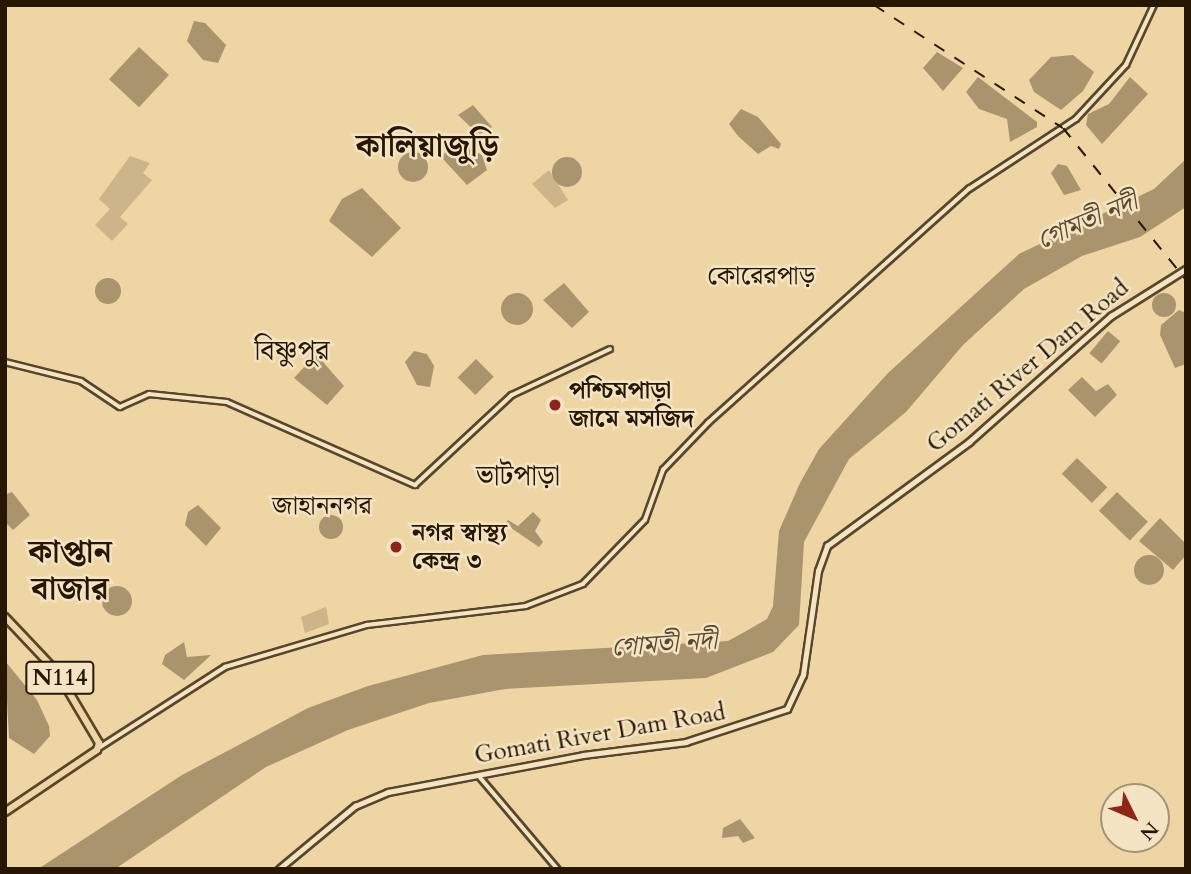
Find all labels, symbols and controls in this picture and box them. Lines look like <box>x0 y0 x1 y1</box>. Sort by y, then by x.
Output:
district label: কালিয়াজুড়ি <box>356 127 498 165</box>
water label: গোমতী নদী <box>1032 186 1142 256</box>
district label: কোরেরপাড় <box>707 260 815 292</box>
street label: Gomati River Dam Road <box>921 273 1135 459</box>
district label: বিষ্ণুপুর <box>254 334 330 368</box>
place label: পশ্চিমপাড়া জামে মসজিদ <box>569 377 694 433</box>
marker: পশ্চিমপাড়া জামে মসজিদ <box>547 397 563 413</box>
district label: ভাটপাড়া <box>476 459 560 493</box>
district label: জাহাননগর <box>272 490 372 522</box>
place label: নগর স্বাস্থ্য কেন্দ্র ৩ <box>412 519 507 575</box>
district label: কাপ্তান বাজার <box>28 534 112 609</box>
marker: নগর স্বাস্থ্য কেন্দ্র ৩ <box>386 537 406 557</box>
water label: গোমতী নদী <box>610 625 718 663</box>
road number: N114 <box>25 658 95 698</box>
street label: Gomati River Dam Road <box>472 698 728 770</box>
north arrow <box>1100 783 1170 853</box>
text: N <box>1134 816 1164 846</box>

